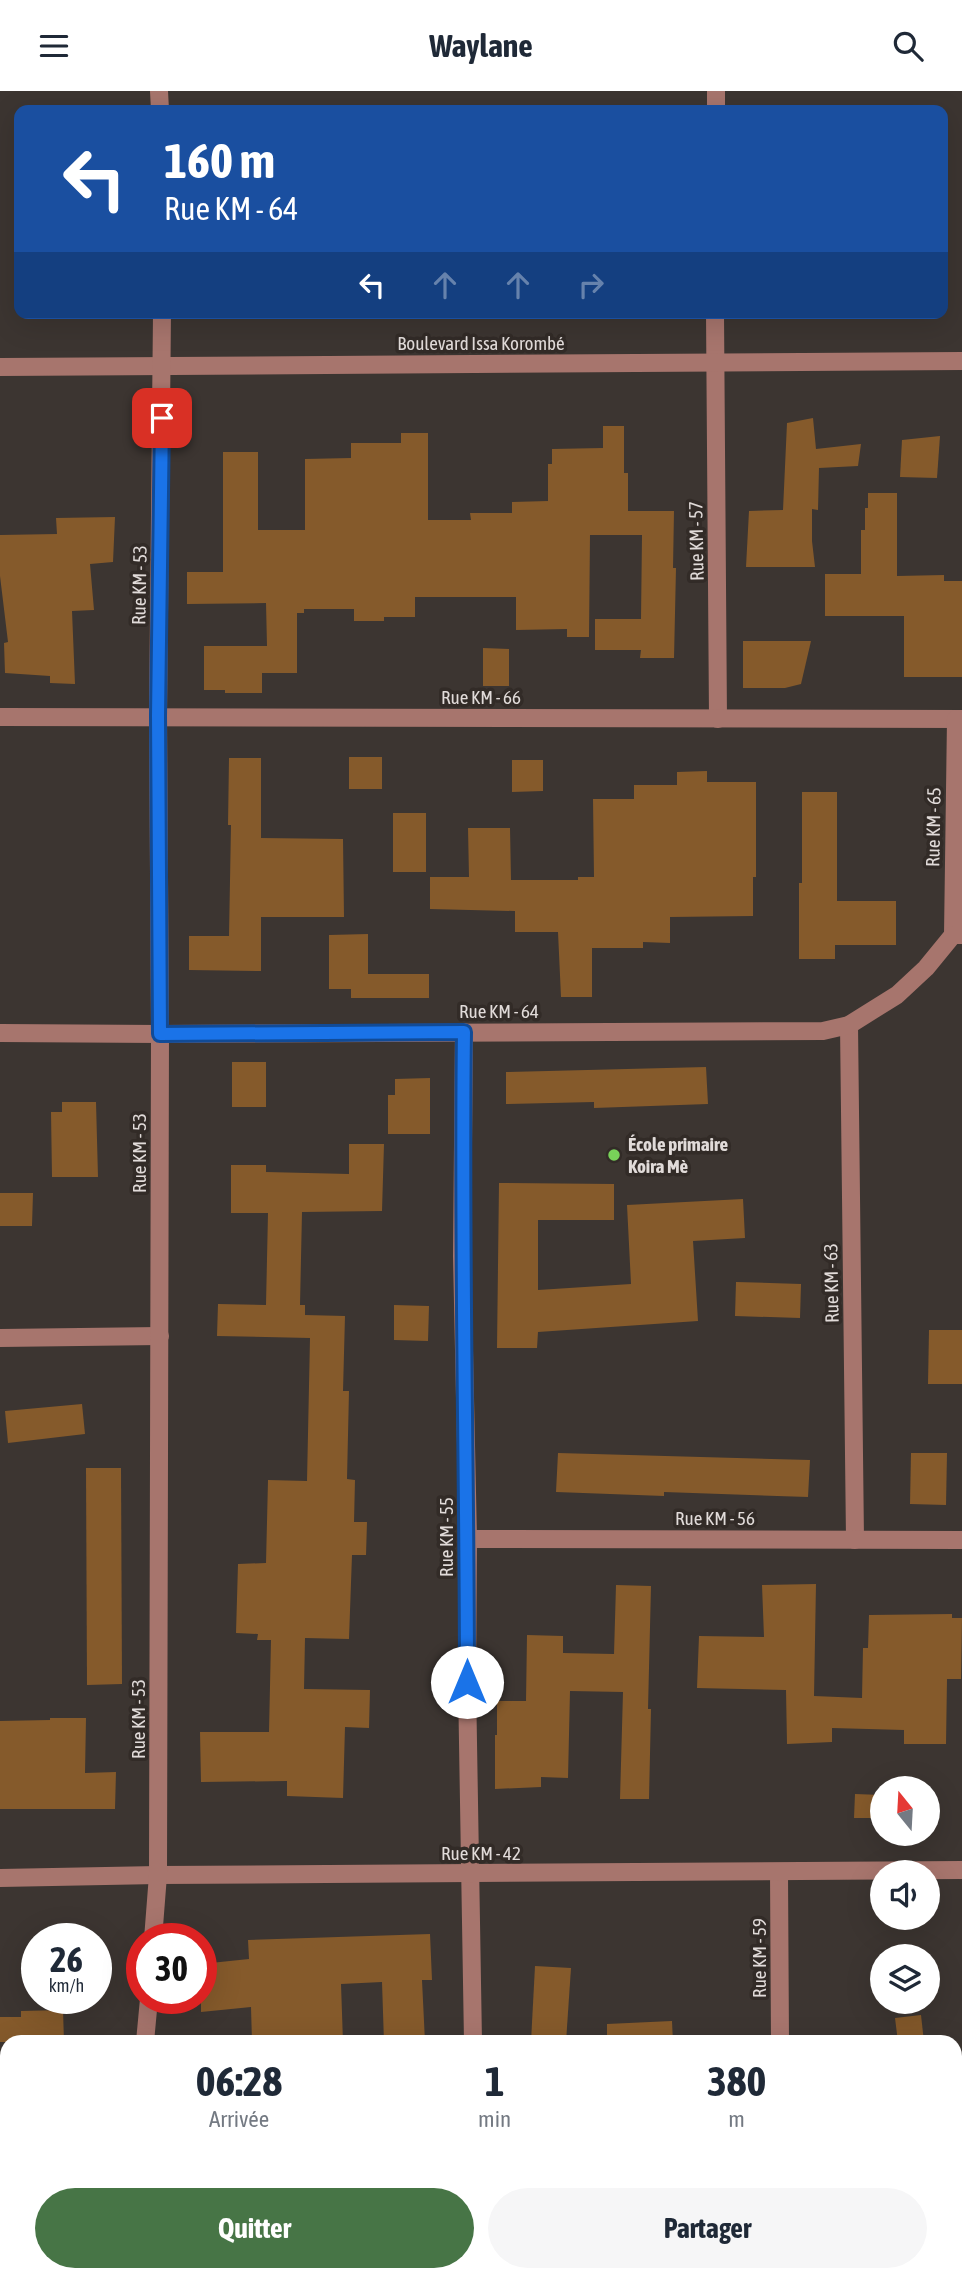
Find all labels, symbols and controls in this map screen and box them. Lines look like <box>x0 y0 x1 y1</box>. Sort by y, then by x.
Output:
icon: menu <box>35 27 73 65</box>
text: Waylane <box>429 27 533 64</box>
icon: search <box>889 27 927 65</box>
text: 160 m <box>164 132 275 188</box>
icon: left <box>49 133 140 224</box>
text: Rue KM - 64 <box>164 190 298 227</box>
icon: left <box>353 266 391 304</box>
icon: ahead <box>426 266 464 304</box>
icon: ahead <box>499 266 537 304</box>
icon: right <box>572 266 610 304</box>
street label: Boulevard Issa Korombé <box>397 332 565 354</box>
pin <box>132 388 192 448</box>
icon: arrive <box>143 399 181 437</box>
street label: Rue KM - 57 <box>684 501 708 581</box>
street label: Rue KM - 53 <box>127 545 151 625</box>
street label: Rue KM - 66 <box>441 686 521 708</box>
street label: Rue KM - 65 <box>921 787 945 867</box>
street label: Rue KM - 64 <box>459 1000 539 1022</box>
street label: Rue KM - 53 <box>128 1113 150 1193</box>
place label: École primaire Koira Mè <box>628 1133 729 1177</box>
marker: École primaire Koira Mè <box>606 1147 622 1163</box>
street label: Rue KM - 63 <box>819 1243 843 1323</box>
street label: Rue KM - 55 <box>435 1497 457 1577</box>
street label: Rue KM - 56 <box>675 1507 755 1529</box>
position arrow <box>430 1645 504 1719</box>
street label: Rue KM - 53 <box>127 1679 149 1759</box>
north arrow <box>870 1776 940 1846</box>
map controls <box>870 1776 940 2014</box>
street label: Rue KM - 42 <box>441 1842 521 1864</box>
button: sound <box>870 1860 940 1930</box>
street label: Rue KM - 59 <box>748 1918 770 1998</box>
speed limit sign: 30 <box>126 1923 217 2014</box>
text: 26 <box>50 1939 83 1979</box>
button: layers <box>870 1944 940 2014</box>
text: km/h <box>49 1975 84 1996</box>
text: 06:28 <box>196 2057 282 2105</box>
text: 1 <box>485 2057 504 2105</box>
text: 380 <box>707 2057 766 2105</box>
text: Arrivée <box>209 2106 269 2132</box>
text: min <box>478 2106 511 2132</box>
text: m <box>728 2106 745 2132</box>
button: Quitter <box>35 2188 474 2268</box>
button: Partager <box>488 2188 927 2268</box>

